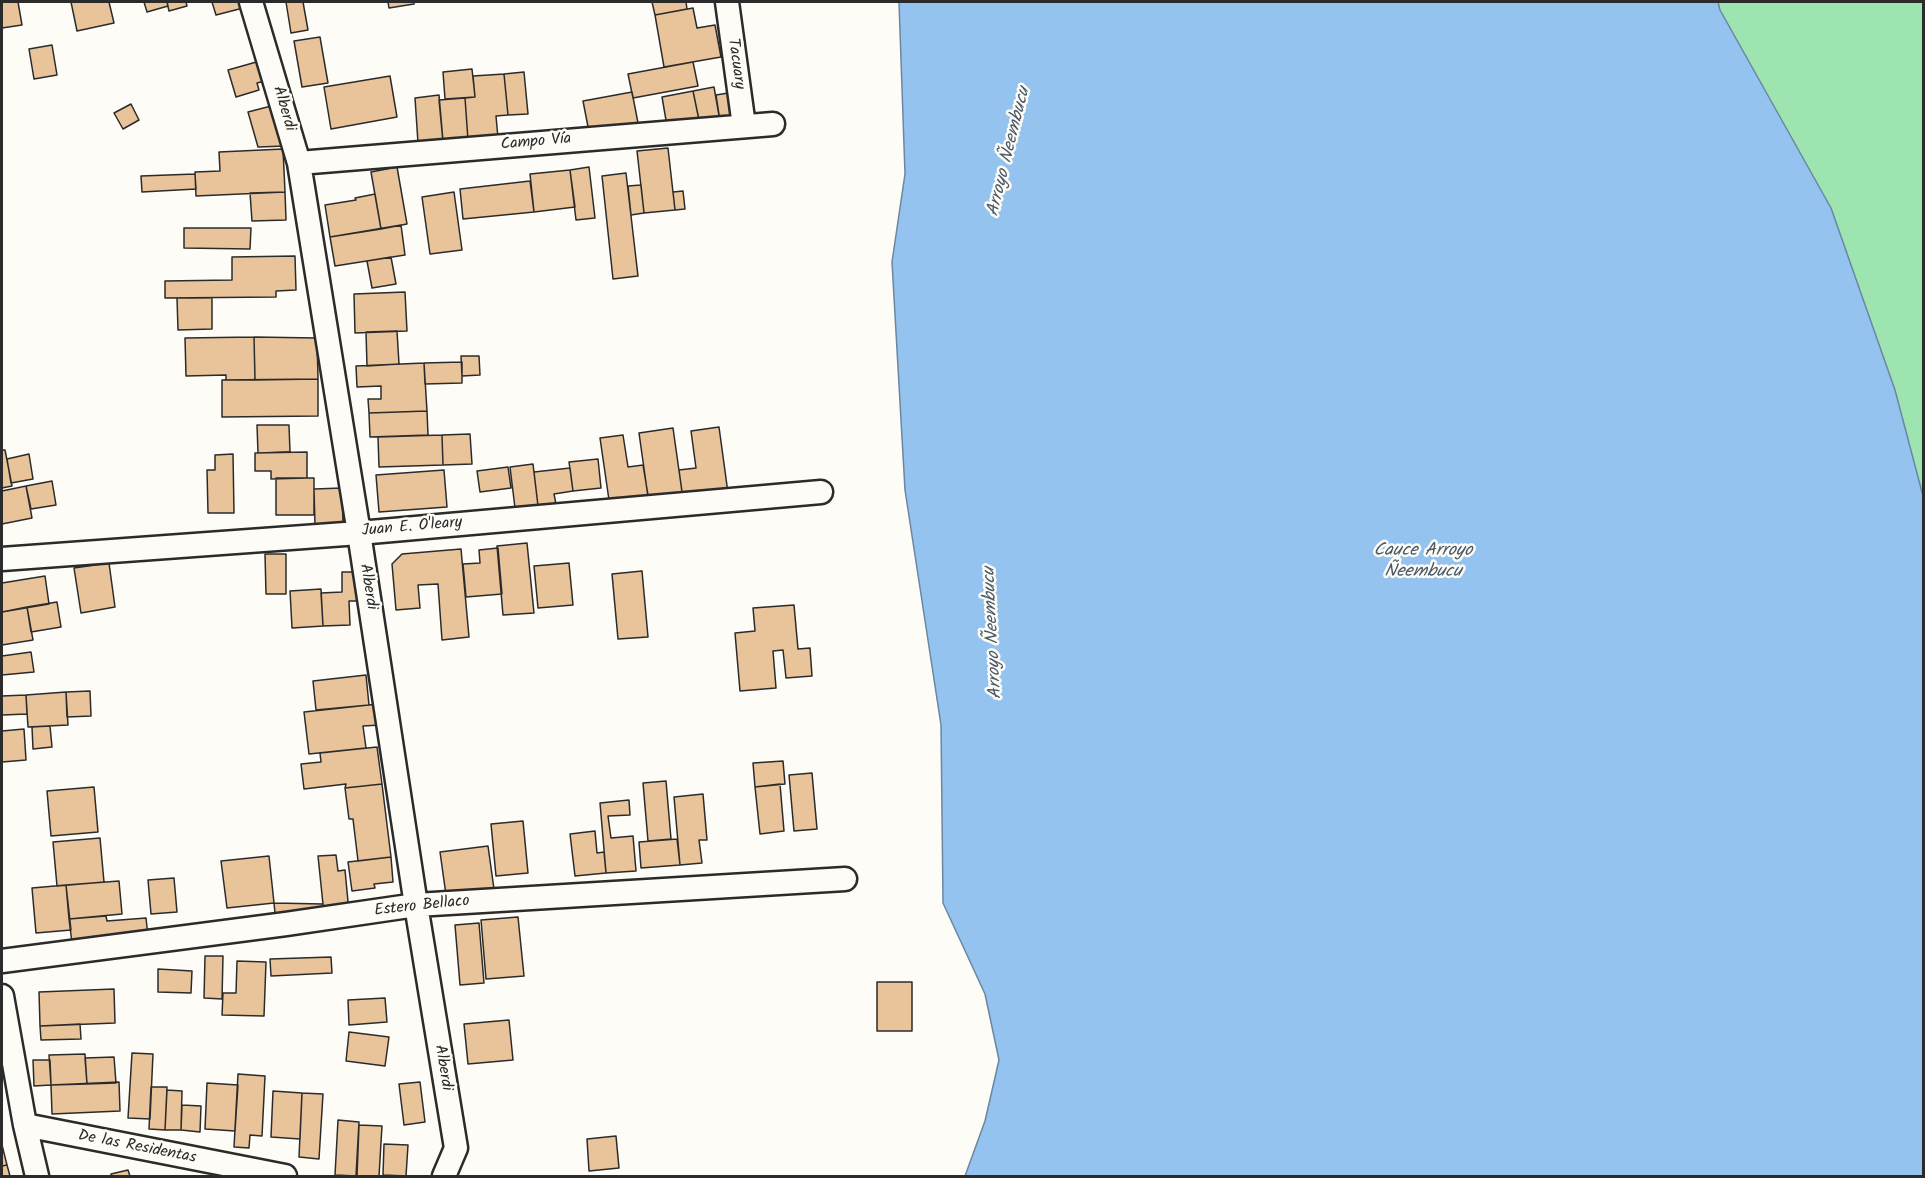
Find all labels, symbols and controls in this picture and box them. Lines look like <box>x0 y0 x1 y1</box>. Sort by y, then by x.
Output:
street label: Tacuary <box>722 37 748 91</box>
street label: Alberdi <box>267 84 299 134</box>
water label: Arroyo Ñeembucu <box>984 85 1036 219</box>
street label: Campo Vía <box>500 130 572 156</box>
street label: Juan E. O'leary <box>361 514 463 542</box>
water label: Cauce Arroyo Ñeembucu <box>1374 541 1472 584</box>
street label: Alberdi <box>354 563 380 611</box>
water label: Arroyo Ñeembucu <box>980 566 1008 700</box>
street label: Estero Bellaco <box>373 892 471 922</box>
street label: Alberdi <box>429 1044 455 1092</box>
street label: De las Residentas <box>76 1127 198 1169</box>

